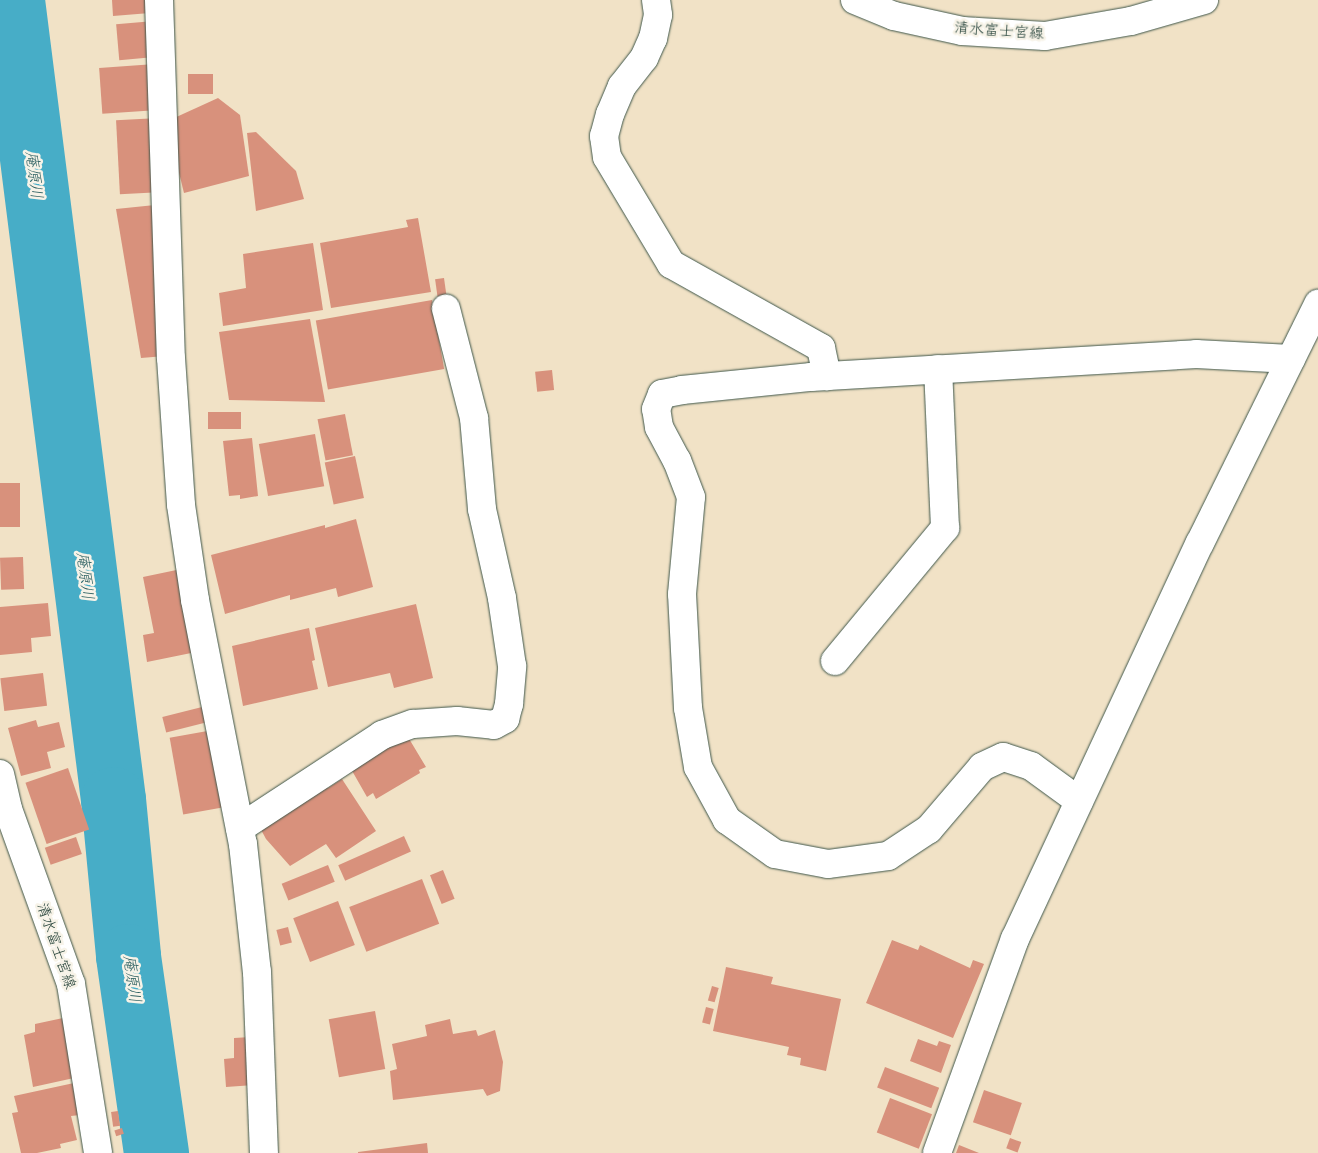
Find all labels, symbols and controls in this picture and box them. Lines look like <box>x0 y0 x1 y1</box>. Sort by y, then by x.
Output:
street label: 清水富士宮線 <box>953 19 1045 43</box>
water label: 庵原川 <box>22 150 46 200</box>
water label: 庵原川 <box>73 551 97 601</box>
street label: 清水富士宮線 <box>33 901 79 991</box>
water label: 庵原川 <box>119 954 145 1004</box>

